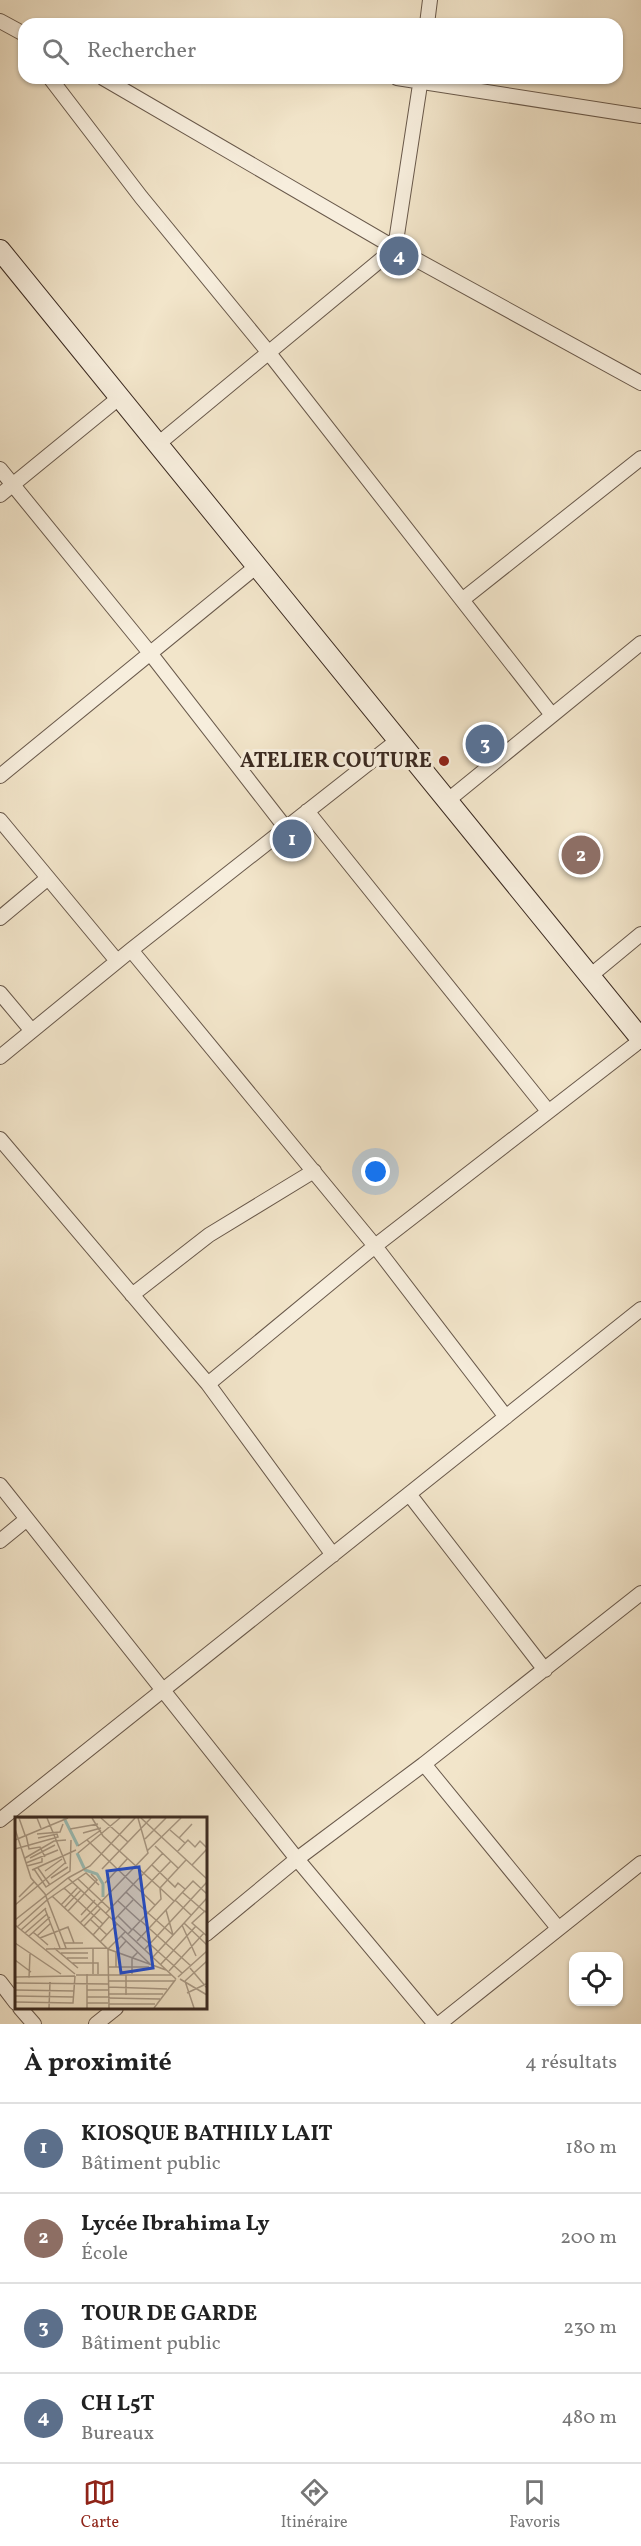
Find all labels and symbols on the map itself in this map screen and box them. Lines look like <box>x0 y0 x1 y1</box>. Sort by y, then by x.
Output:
pin: 4 <box>380 234 418 278</box>
pin: 3 <box>466 722 504 766</box>
place label: ATELIER COUTURE <box>240 747 432 776</box>
marker: ATELIER COUTURE <box>437 754 451 768</box>
pin: 1 <box>272 816 312 862</box>
pin: 2 <box>562 832 600 878</box>
your location <box>361 1157 390 1186</box>
inset map <box>15 1817 207 2009</box>

